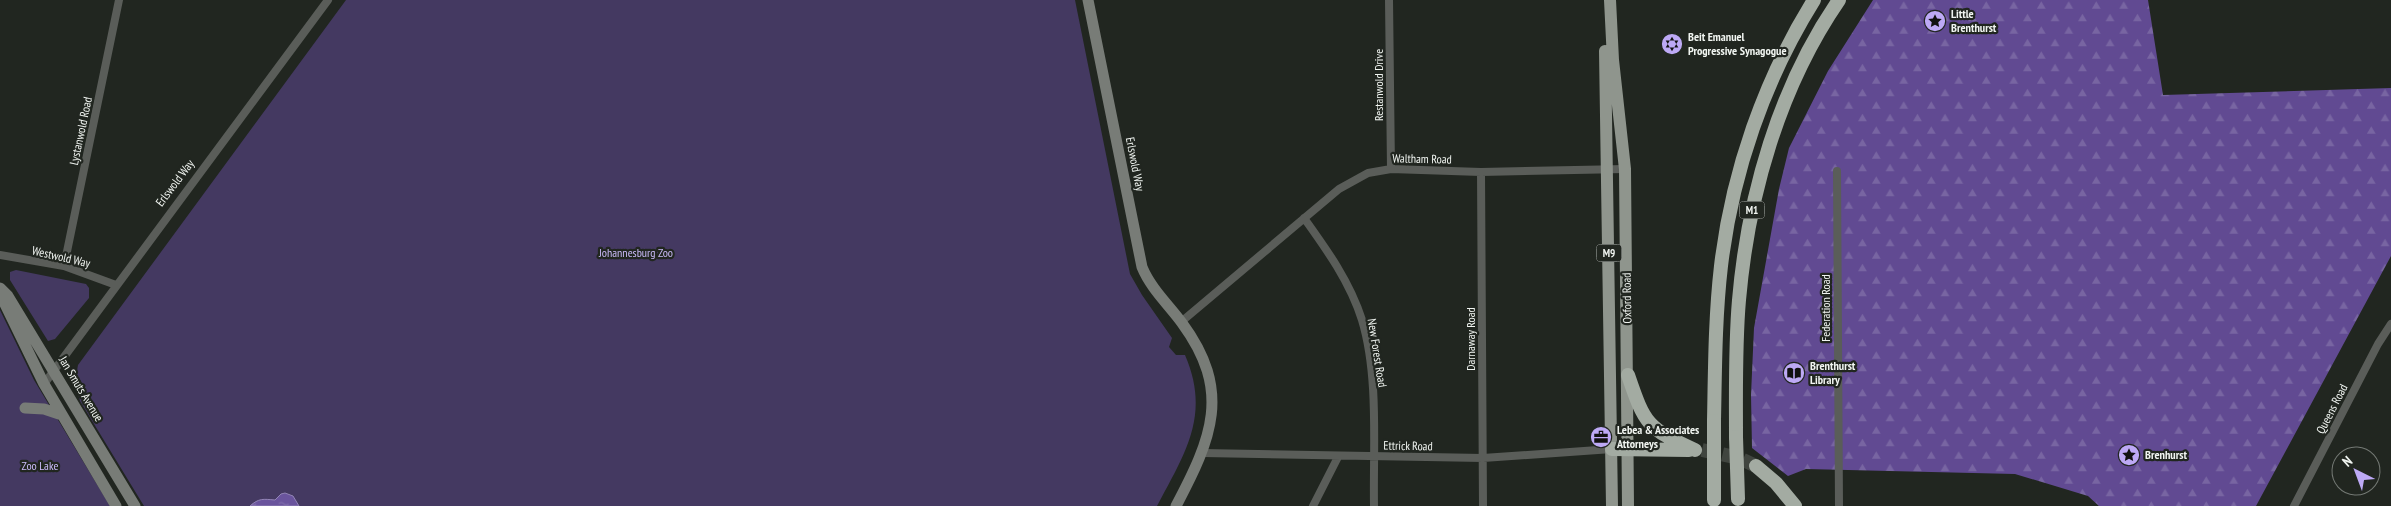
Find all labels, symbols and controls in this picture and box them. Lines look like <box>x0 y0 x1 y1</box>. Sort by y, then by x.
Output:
place label: Little Brenthurst <box>1951 6 1997 35</box>
place icon: Little Brenthurst <box>1923 9 1947 33</box>
place label: Beit Emanuel Progressive Synagogue <box>1688 29 1787 58</box>
synagogue icon: Beit Emanuel Progressive Synagogue <box>1660 32 1684 56</box>
street label: Restanwold Drive <box>1371 49 1386 121</box>
street label: Lystanwold Road <box>66 96 95 166</box>
street label: Erlswold Way <box>1123 136 1148 193</box>
street label: Waltham Road <box>1392 150 1452 167</box>
street label: Erlswold Way <box>152 156 197 209</box>
road number: M1 <box>1740 202 1764 218</box>
street label: Westwold Way <box>30 243 92 271</box>
road number: M9 <box>1596 244 1622 262</box>
park label: Johannesburg Zoo <box>598 245 673 260</box>
street label: Oxford Road <box>1619 272 1634 324</box>
street label: Federation Road <box>1818 274 1833 342</box>
street label: Darnaway Road <box>1463 307 1478 371</box>
street label: New Forest Road <box>1365 317 1390 388</box>
street label: Jan Smuts Avenue <box>56 352 107 424</box>
place label: Brenthurst Library <box>1810 358 1856 387</box>
library icon: Brenthurst Library <box>1782 361 1806 385</box>
street label: Queens Road <box>2313 381 2350 436</box>
place label: Lebea & Associates Attorneys <box>1616 422 1699 451</box>
office icon: Lebea & Associates Attorneys <box>1589 425 1613 449</box>
street label: Ettrick Road <box>1383 438 1433 453</box>
place icon: Brenhurst <box>2117 443 2141 467</box>
north arrow <box>2331 446 2381 496</box>
place label: Brenhurst <box>2145 447 2187 462</box>
text: N <box>2338 452 2356 471</box>
park label: Zoo Lake <box>22 458 58 473</box>

